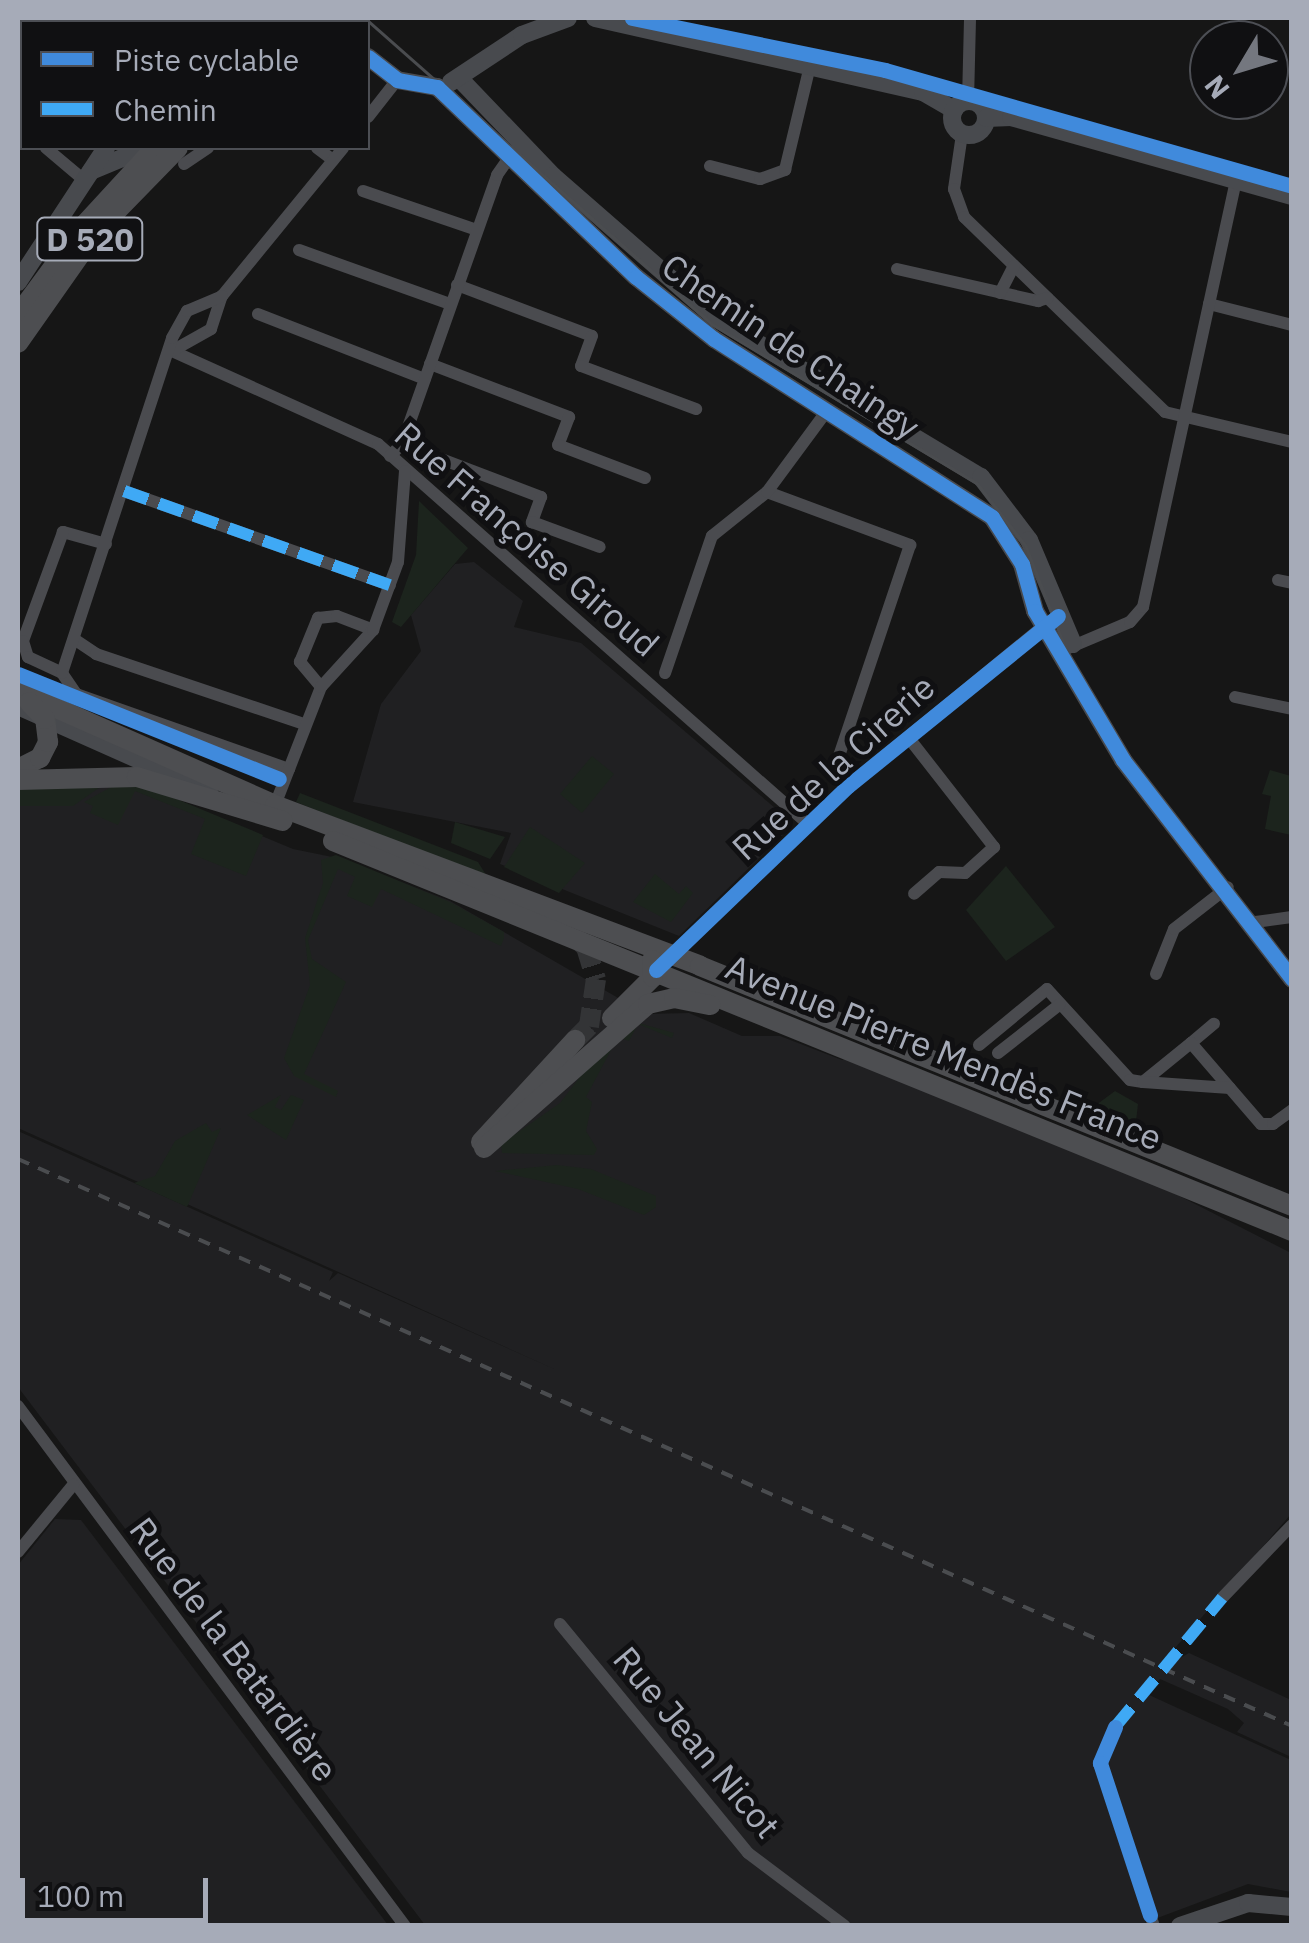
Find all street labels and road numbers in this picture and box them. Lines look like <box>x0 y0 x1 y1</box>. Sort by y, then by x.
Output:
road number: D 520 <box>35 212 145 266</box>
street label: Chemin de Chaingy <box>654 244 928 448</box>
street label: Rue Françoise Giroud <box>387 413 667 665</box>
street label: Rue de la Cirerie <box>723 665 943 869</box>
street label: Avenue Pierre Mendès France <box>720 945 1168 1159</box>
street label: Rue de la Batardière <box>121 1509 347 1789</box>
street label: Rue Jean Nicot <box>605 1638 789 1846</box>

